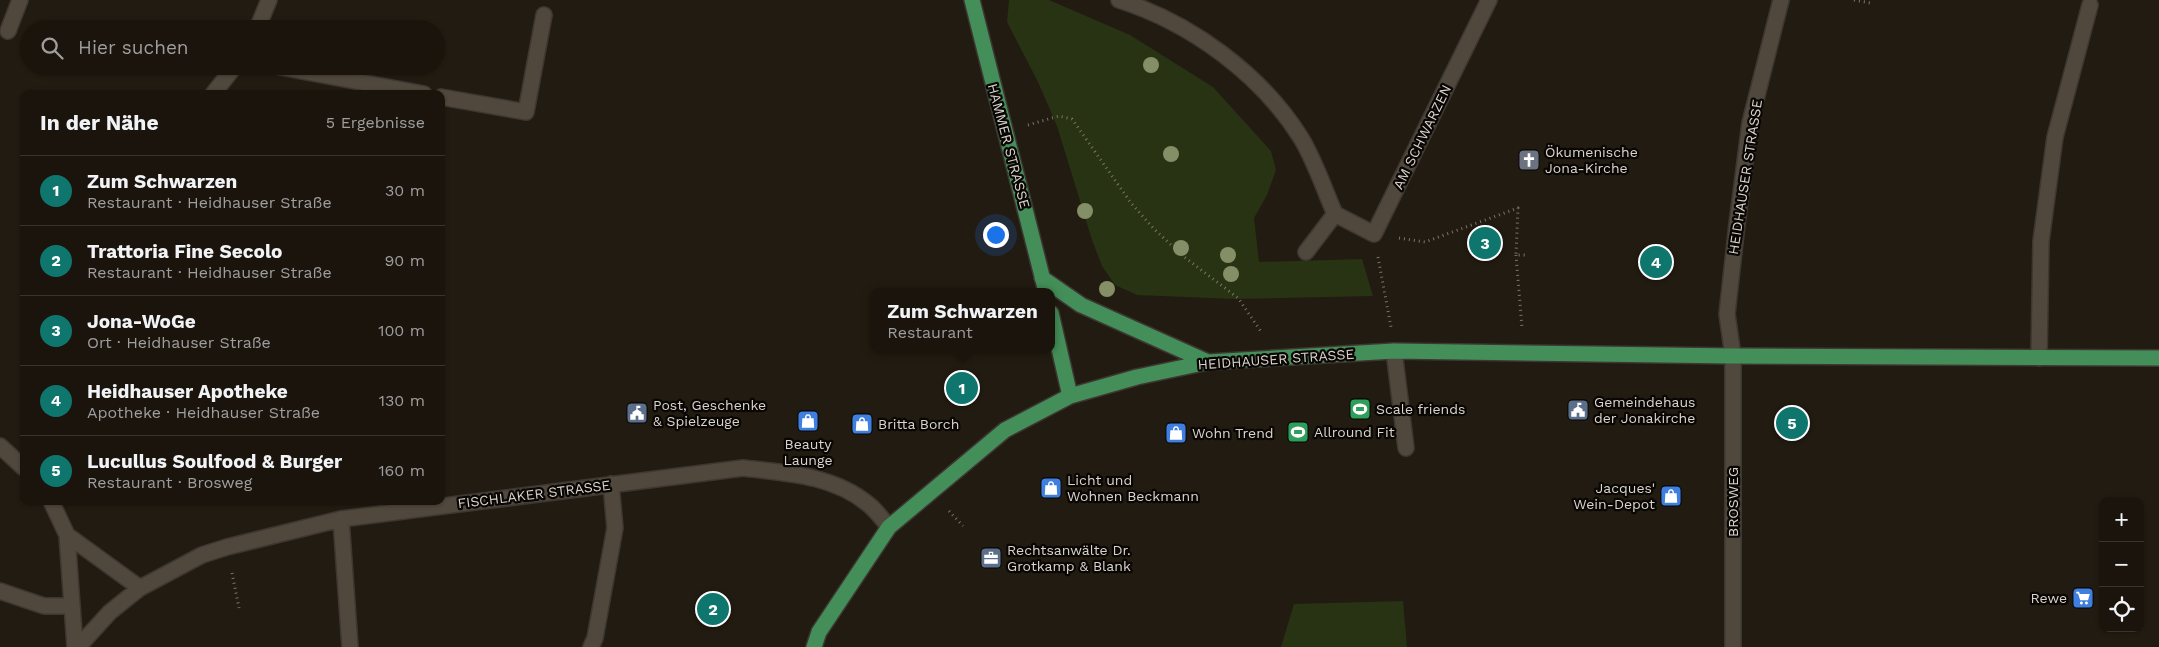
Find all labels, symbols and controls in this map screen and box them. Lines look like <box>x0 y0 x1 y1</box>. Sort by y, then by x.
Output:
search box <box>20 20 445 75</box>
icon: search <box>38 34 66 62</box>
text: Hier suchen <box>78 36 189 59</box>
street label: HAMMER STRASSE <box>985 82 1033 210</box>
street label: AM SCHWARZEN <box>1390 82 1454 192</box>
street label: HEIDHAUSER STRASSE <box>1725 98 1765 256</box>
text: In der Nähe <box>40 110 159 135</box>
text: 5 Ergebnisse <box>326 113 425 132</box>
place label: Ökumenische Jona-Kirche <box>1545 144 1638 176</box>
church icon: Ökumenische Jona-Kirche <box>1517 148 1541 172</box>
text: Zum Schwarzen <box>87 170 237 193</box>
text: 1 <box>53 181 59 200</box>
text: 30 m <box>385 181 425 200</box>
text: Restaurant · Heidhauser Straße <box>87 193 332 212</box>
your location <box>983 222 1009 248</box>
pin: 3 <box>1469 224 1501 262</box>
text: Trattoria Fine Secolo <box>87 240 283 263</box>
pin: 4 <box>1640 243 1672 281</box>
text: 2 <box>51 251 61 270</box>
text: 90 m <box>384 251 425 270</box>
text: Restaurant · Heidhauser Straße <box>87 263 332 282</box>
popup <box>870 288 1055 353</box>
text: Zum Schwarzen <box>887 300 1038 323</box>
text: Jona-WoGe <box>87 310 196 333</box>
text: 3 <box>51 321 61 340</box>
text: 100 m <box>378 321 425 340</box>
text: Restaurant <box>887 323 973 342</box>
text: Ort · Heidhauser Straße <box>87 333 271 352</box>
street label: HEIDHAUSER STRASSE <box>1197 346 1355 372</box>
pin: 1 <box>946 369 978 407</box>
text: Heidhauser Apotheke <box>87 380 288 403</box>
text: 4 <box>51 391 61 410</box>
text: 130 m <box>379 391 425 410</box>
place label: Gemeindehaus der Jonakirche <box>1594 394 1696 426</box>
place label: Post, Geschenke & Spielzeuge <box>653 397 766 429</box>
sports icon: Scale friends <box>1348 397 1372 421</box>
public building icon: Gemeindehaus der Jonakirche <box>1566 398 1590 422</box>
public building icon: Post, Geschenke & Spielzeuge <box>625 401 649 425</box>
place label: Scale friends <box>1376 401 1465 417</box>
text: Apotheke · Heidhauser Straße <box>87 403 320 422</box>
pin: 5 <box>1776 404 1808 442</box>
shop icon: Beauty Launge <box>796 409 820 433</box>
shop icon: Britta Borch <box>850 412 874 436</box>
place label: Britta Borch <box>878 416 959 432</box>
sports icon: Allround Fit <box>1286 420 1310 444</box>
shop icon: Wohn Trend <box>1164 421 1188 445</box>
place label: Allround Fit <box>1314 424 1395 440</box>
place label: Wohn Trend <box>1192 425 1274 441</box>
place label: Beauty Launge <box>783 436 833 468</box>
text: Lucullus Soulfood & Burger <box>87 450 342 473</box>
text: 5 <box>51 461 61 480</box>
text: 160 m <box>378 461 425 480</box>
street label: BROSWEG <box>1725 467 1741 537</box>
place label: Licht und Wohnen Beckmann <box>1067 472 1199 504</box>
text: Restaurant · Brosweg <box>87 473 252 492</box>
shop icon: Licht und Wohnen Beckmann <box>1039 476 1063 500</box>
street label: FISCHLAKER STRASSE <box>457 477 611 511</box>
place label: Jacques' Wein-Depot <box>1573 480 1655 512</box>
shop icon: Jacques' Wein-Depot <box>1659 484 1683 508</box>
map controls <box>2099 497 2144 632</box>
button: + <box>2099 497 2144 542</box>
place label: Rechtsanwälte Dr. Grotkamp & Blank <box>1007 542 1131 574</box>
button: − <box>2099 542 2144 587</box>
office icon: Rechtsanwälte Dr. Grotkamp & Blank <box>979 546 1003 570</box>
supermarket icon: Rewe <box>2071 586 2095 610</box>
button: locate <box>2099 587 2144 632</box>
pin: 2 <box>697 590 729 628</box>
place label: Rewe <box>2030 590 2067 606</box>

